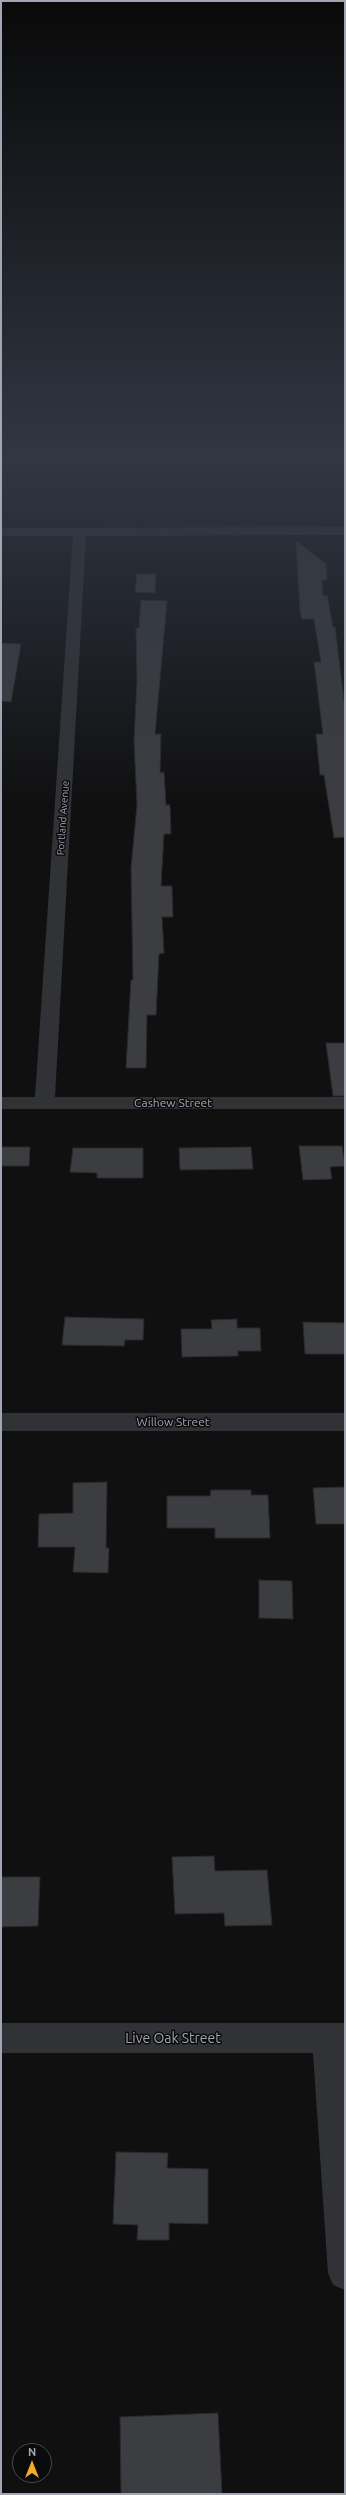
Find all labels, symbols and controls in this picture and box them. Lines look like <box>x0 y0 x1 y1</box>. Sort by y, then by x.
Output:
street label: Portland Avenue <box>54 780 72 856</box>
street label: Cashew Street <box>134 1096 212 1110</box>
street label: Willow Street <box>136 1415 210 1429</box>
street label: Live Oak Street <box>125 2030 221 2046</box>
north arrow <box>12 2443 52 2483</box>
text: N <box>28 2446 36 2458</box>

